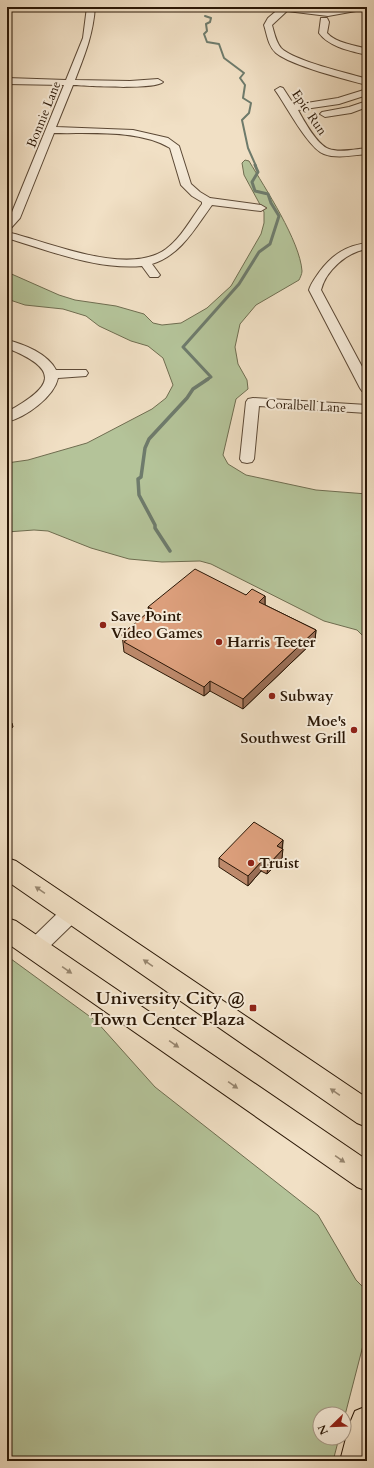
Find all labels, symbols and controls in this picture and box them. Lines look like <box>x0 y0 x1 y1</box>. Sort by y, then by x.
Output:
street label: Bonnie Lane <box>22 78 66 150</box>
street label: Epic Run <box>287 86 331 139</box>
street label: Coralbell Lane <box>265 395 347 417</box>
place label: Save Point Video Games <box>111 606 202 643</box>
marker: Save Point Video Games <box>98 620 108 630</box>
place label: Harris Teeter <box>227 632 317 652</box>
marker: Harris Teeter <box>214 637 224 647</box>
place label: Subway <box>280 686 334 706</box>
marker: Subway <box>267 691 277 701</box>
place label: Moe's Southwest Grill <box>241 711 347 748</box>
marker: Moe's Southwest Grill <box>349 725 359 735</box>
place label: Truist <box>259 853 300 873</box>
marker: Truist <box>246 858 256 868</box>
one-way arrow <box>35 886 45 894</box>
one-way arrow <box>142 959 153 967</box>
one-way arrow <box>61 966 72 974</box>
place label: University City @ Town Center Plaza <box>90 986 245 1032</box>
marker: University City @ Town Center Plaza <box>248 1003 258 1013</box>
one-way arrow <box>169 1040 179 1048</box>
one-way arrow <box>228 1081 238 1089</box>
one-way arrow <box>330 1088 340 1096</box>
one-way arrow <box>335 1155 345 1163</box>
north arrow <box>312 1406 352 1446</box>
text: N <box>314 1422 332 1437</box>

